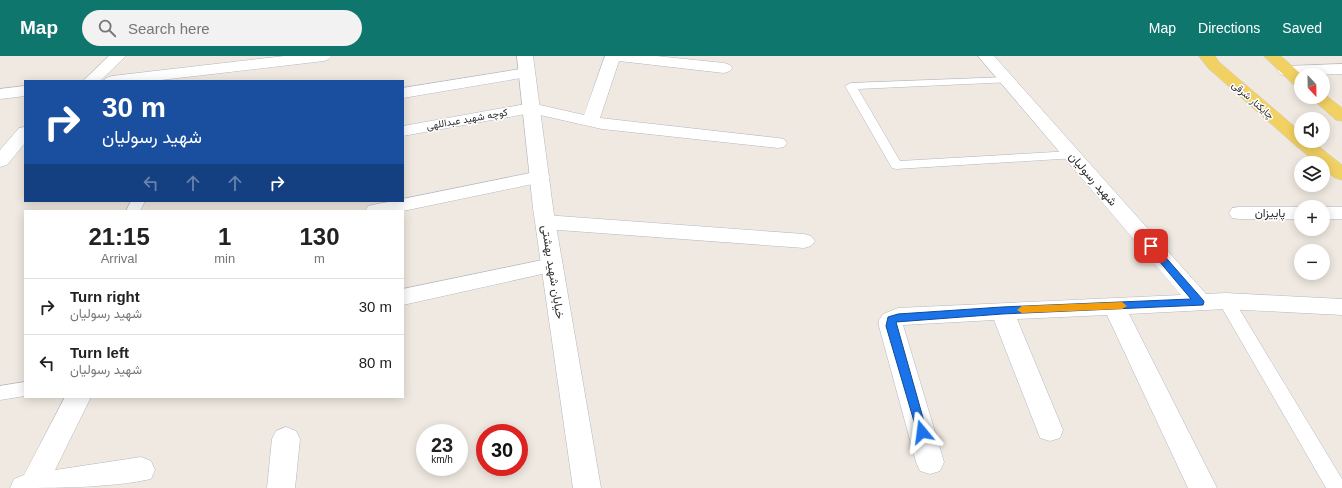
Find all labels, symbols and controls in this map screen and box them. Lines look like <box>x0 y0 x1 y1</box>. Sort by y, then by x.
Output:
search box <box>82 10 362 46</box>
text: Map <box>20 17 58 38</box>
icon: search <box>96 17 118 39</box>
text: Search here <box>128 20 210 37</box>
text: Map <box>1149 20 1176 36</box>
text: Directions <box>1198 20 1260 36</box>
text: Saved <box>1282 20 1322 36</box>
north arrow <box>1294 68 1330 104</box>
map controls <box>1294 68 1330 280</box>
street label: چایکنار شرقی <box>1229 79 1276 123</box>
text: 30 m <box>102 92 166 123</box>
icon: right <box>36 96 88 148</box>
street label: کوچه شهید عبداللهی <box>425 106 509 134</box>
button: sound <box>1294 112 1330 148</box>
text: شهید رسولیان <box>102 127 202 147</box>
street label: شهید رسولیان <box>1065 149 1120 209</box>
button: layers <box>1294 156 1330 192</box>
icon: left <box>140 172 162 194</box>
icon: ahead <box>182 172 204 194</box>
icon: ahead <box>224 172 246 194</box>
icon: right <box>266 172 288 194</box>
button: + <box>1294 200 1330 236</box>
street label: پاییزان <box>1255 206 1286 221</box>
text: 21:15 <box>88 223 150 250</box>
text: 1 <box>218 223 231 250</box>
text: 130 <box>300 223 340 250</box>
street label: خیابان شهید بهشتی <box>538 224 567 320</box>
pin <box>1134 229 1168 263</box>
icon: arrive <box>1140 235 1162 257</box>
button: − <box>1294 244 1330 280</box>
text: Arrival <box>101 251 138 266</box>
text: min <box>214 251 235 266</box>
text: m <box>314 251 325 266</box>
text: Turn right <box>70 288 140 305</box>
icon: right <box>36 296 58 318</box>
text: 30 m <box>359 298 392 315</box>
text: شهید رسولیان <box>70 306 142 321</box>
text: Turn left <box>70 344 129 361</box>
icon: left <box>36 352 58 374</box>
text: 80 m <box>359 354 392 371</box>
text: شهید رسولیان <box>70 362 142 377</box>
position arrow <box>901 411 943 453</box>
speed limit sign: 30 <box>476 424 528 476</box>
text: 23 <box>431 434 453 456</box>
text: km/h <box>431 454 453 465</box>

